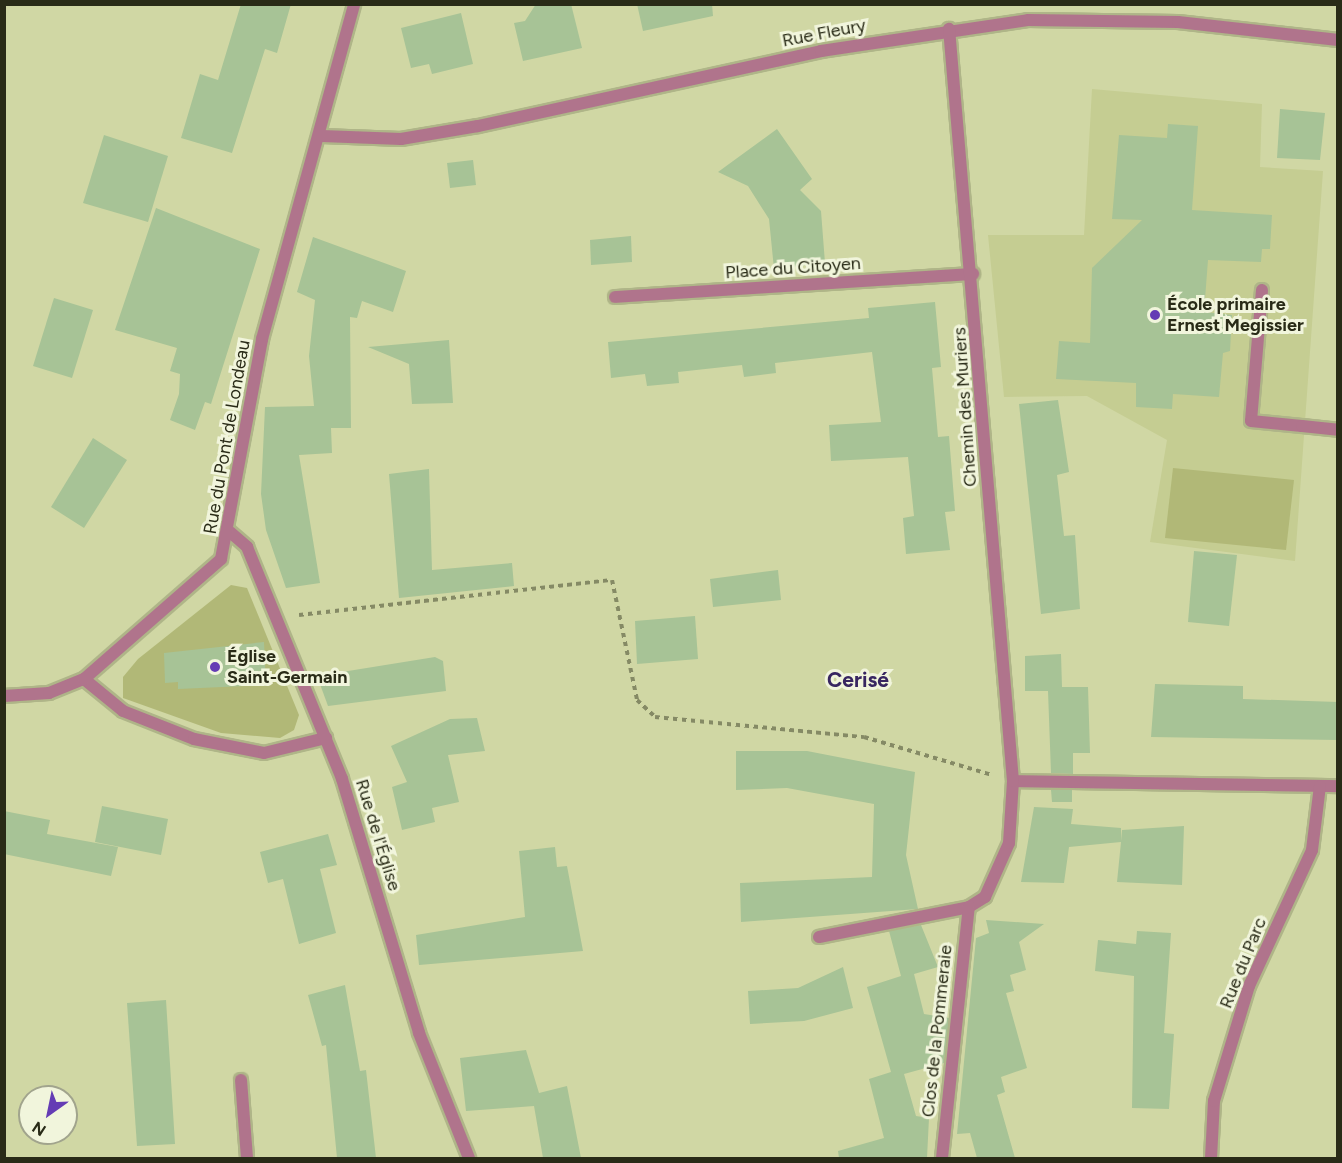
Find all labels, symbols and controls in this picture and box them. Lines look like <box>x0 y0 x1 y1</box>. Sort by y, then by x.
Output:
street label: Rue Fleury <box>780 14 868 52</box>
street label: Place du Citoyen <box>724 252 862 284</box>
place label: École primaire Ernest Megissier <box>1167 294 1304 336</box>
marker: École primaire Ernest Megissier <box>1148 308 1162 322</box>
street label: Chemin des Muriers <box>949 327 981 487</box>
street label: Rue du Pont de Londeau <box>199 338 255 536</box>
place label: Église Saint-Germain <box>227 646 347 688</box>
marker: Église Saint-Germain <box>208 660 222 674</box>
district label: Cerisé <box>827 667 889 693</box>
street label: Rue de l'Église <box>351 777 405 893</box>
street label: Rue du Parc <box>1215 915 1271 1011</box>
street label: Clos de la Pommeraie <box>917 944 957 1118</box>
north arrow <box>18 1085 78 1145</box>
text: N <box>29 1118 49 1140</box>

